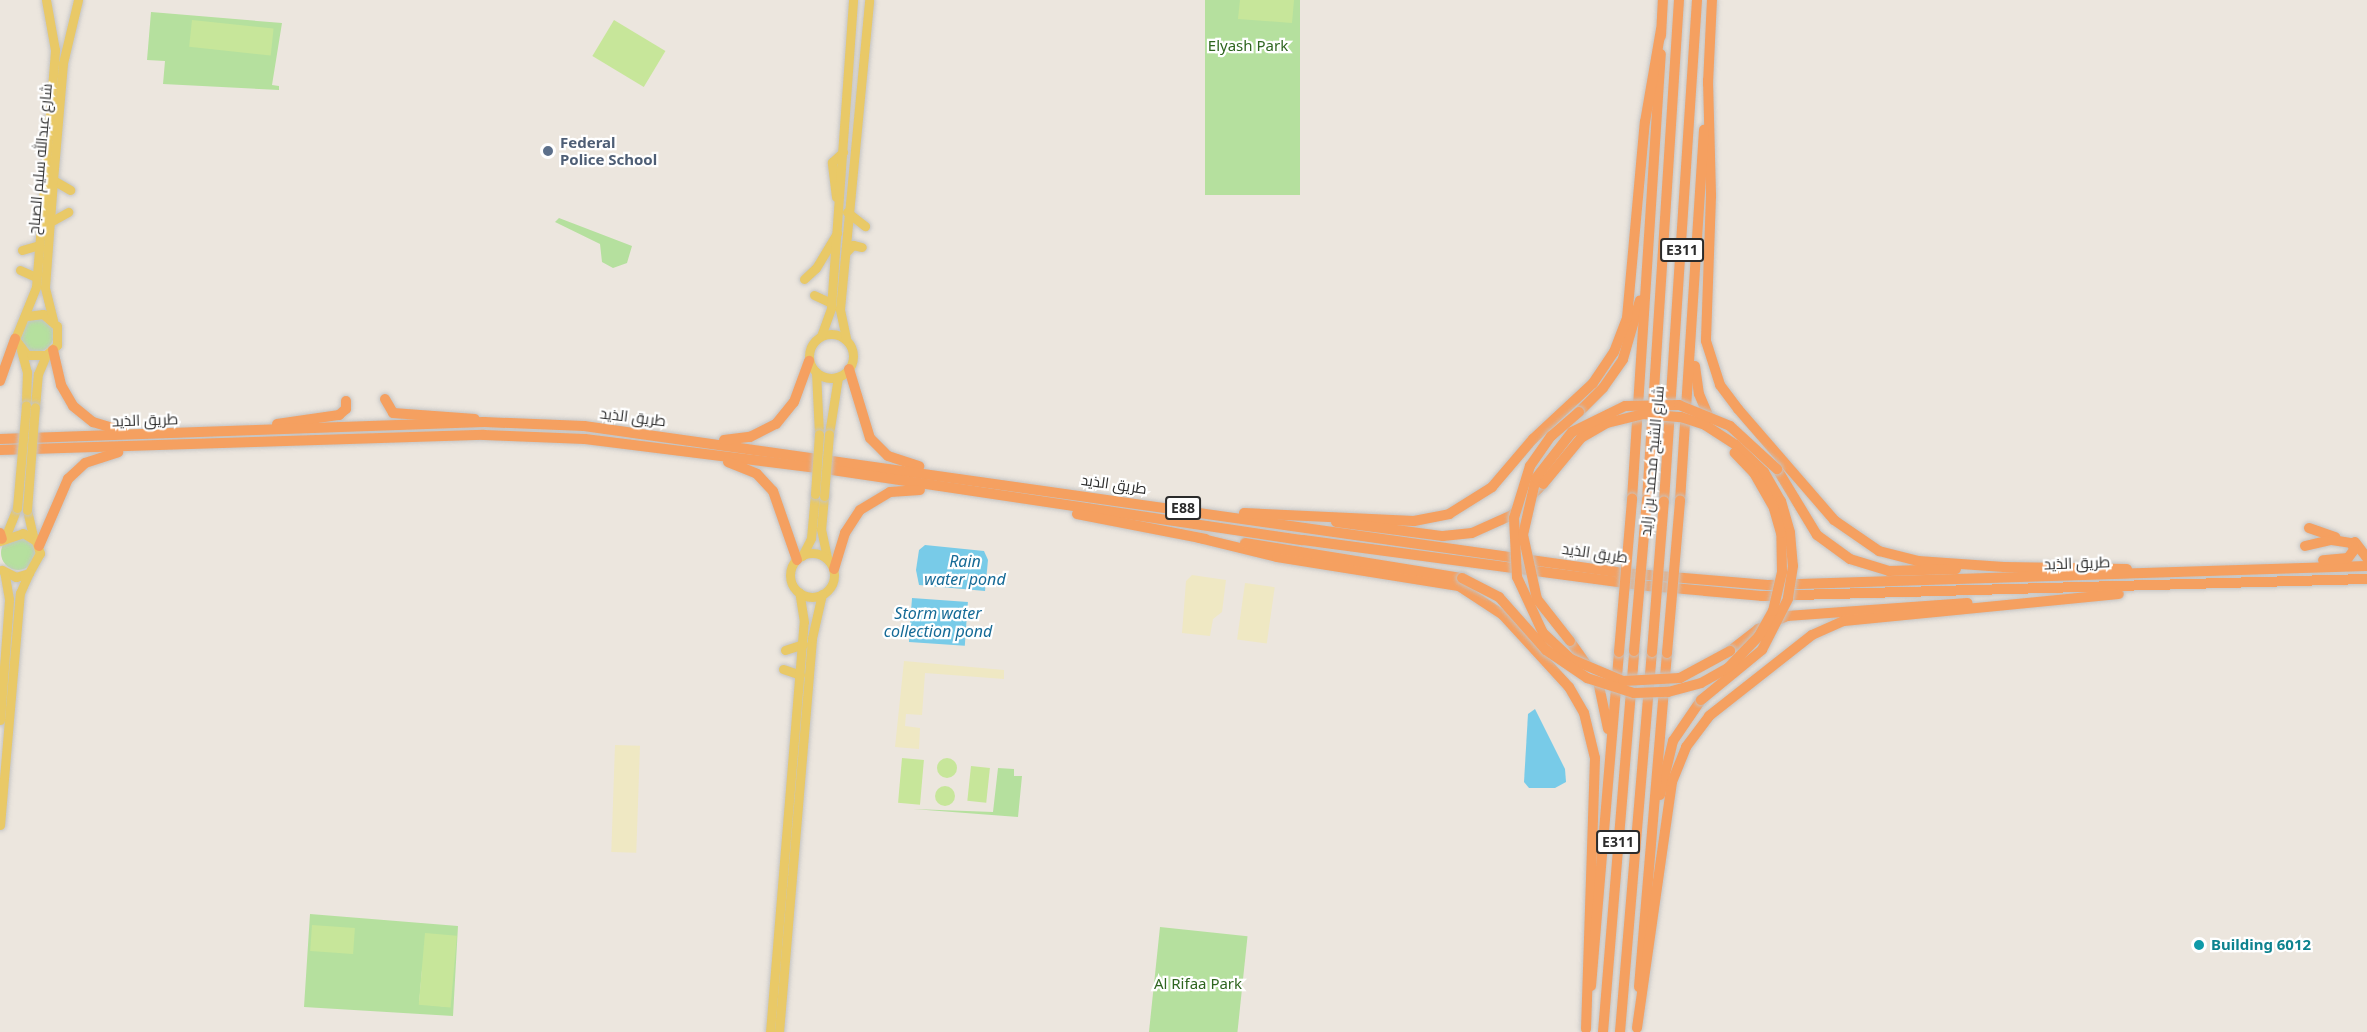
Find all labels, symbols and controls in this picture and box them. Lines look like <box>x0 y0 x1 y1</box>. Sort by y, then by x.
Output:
park label: Elyash Park <box>1208 37 1288 55</box>
street label: شارع عبدالله سليم الصباح <box>24 83 56 235</box>
place label: Federal Police School <box>560 133 657 168</box>
marker: Federal Police School <box>541 144 555 158</box>
road number: E311 <box>1660 239 1704 261</box>
street label: شارع الشيخ محمد بن زايد <box>1636 385 1668 537</box>
street label: طريق الذيد <box>599 404 667 430</box>
street label: طريق الذيد <box>112 410 178 430</box>
street label: طريق الذيد <box>1080 470 1148 498</box>
road number: E88 <box>1165 497 1201 519</box>
street label: طريق الذيد <box>1561 539 1629 567</box>
water label: Rain water pond <box>924 551 1006 589</box>
street label: طريق الذيد <box>2044 553 2110 573</box>
water label: Storm water collection pond <box>884 603 992 641</box>
road number: E311 <box>1596 831 1640 853</box>
place label: Building 6012 <box>2211 936 2311 954</box>
marker: Building 6012 <box>2192 938 2206 952</box>
park label: Al Rifaa Park <box>1154 975 1242 993</box>

